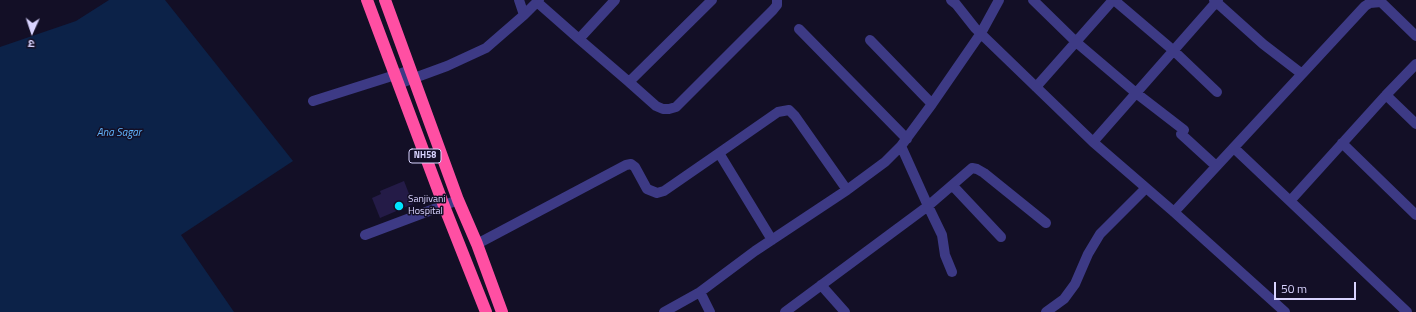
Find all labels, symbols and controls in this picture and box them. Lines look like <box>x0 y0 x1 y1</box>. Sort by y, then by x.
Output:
north arrow <box>12 12 52 52</box>
text: उ <box>28 36 35 52</box>
water label: Ana Sagar <box>97 126 141 140</box>
road number: NH58 <box>409 149 441 163</box>
place label: Sanjivani Hospital <box>408 194 445 218</box>
marker: Sanjivani Hospital <box>393 200 405 212</box>
scale bar <box>1276 274 1358 300</box>
text: 50 m <box>1281 279 1307 298</box>

